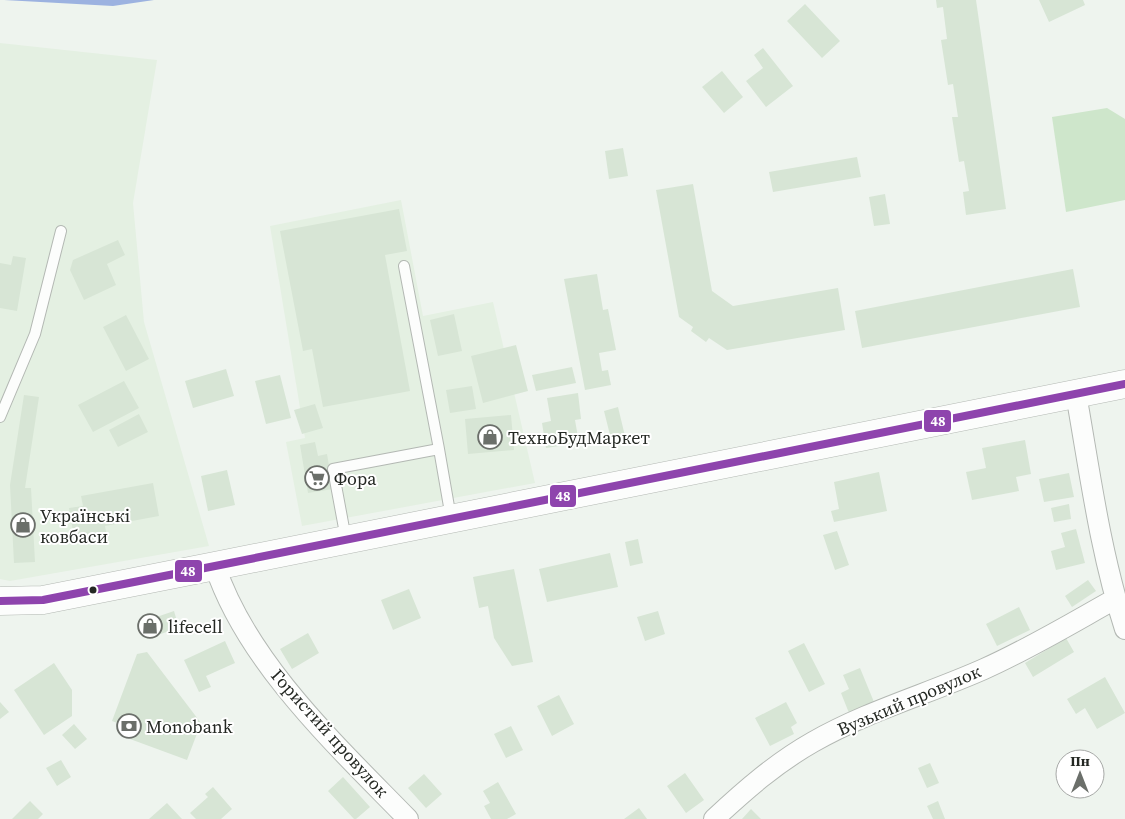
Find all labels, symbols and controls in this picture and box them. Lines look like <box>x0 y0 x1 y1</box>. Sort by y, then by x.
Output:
line badge: 48 <box>923 409 952 433</box>
text: 48 <box>930 411 946 431</box>
shop icon: ТехноБудМаркет <box>477 424 503 450</box>
place label: ТехноБудМаркет <box>508 425 650 450</box>
supermarket icon: Фора <box>304 465 330 491</box>
place label: Фора <box>334 466 377 491</box>
line badge: 48 <box>549 484 577 508</box>
text: 48 <box>555 486 571 506</box>
place label: Українські ковбаси <box>40 503 130 549</box>
shop icon: Українські ковбаси <box>10 512 36 538</box>
line badge: 48 <box>174 559 203 583</box>
text: 48 <box>180 561 196 581</box>
unlabelled marker <box>88 585 98 595</box>
shop icon: lifecell <box>137 613 163 639</box>
place label: lifecell <box>168 614 223 639</box>
street label: Вузький провулок <box>833 658 985 742</box>
street label: Гористий провулок <box>265 663 395 803</box>
bank icon: Monobank <box>116 713 142 739</box>
place label: Monobank <box>146 714 233 739</box>
north arrow <box>1055 749 1105 799</box>
text: Пн <box>1070 751 1090 771</box>

